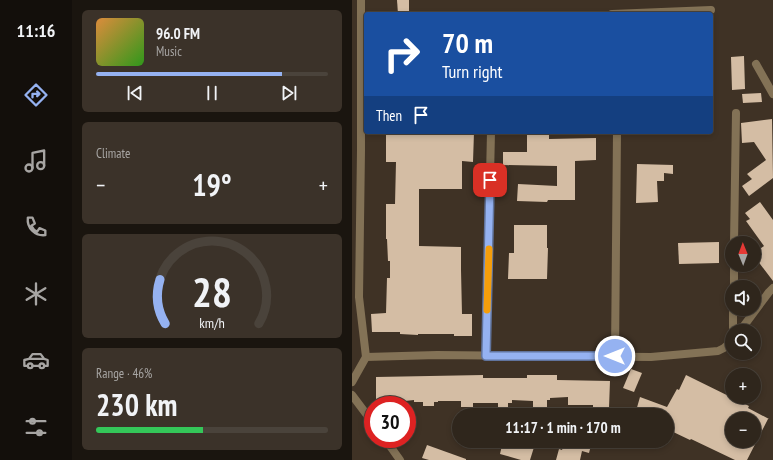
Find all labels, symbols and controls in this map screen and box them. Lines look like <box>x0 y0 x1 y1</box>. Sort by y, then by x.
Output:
text: 11:16 <box>17 19 55 42</box>
text: 96.0 FM <box>156 24 200 43</box>
text: 70 m <box>442 24 493 61</box>
icon: right <box>376 28 428 80</box>
text: Music <box>156 43 182 60</box>
text: Turn right <box>442 60 502 83</box>
icon: directions <box>22 81 50 109</box>
icon: previous <box>124 82 146 104</box>
icon: pause <box>201 82 223 104</box>
icon: next <box>278 82 300 104</box>
icon: arrive <box>410 104 432 126</box>
text: Then <box>376 106 402 125</box>
text: Climate <box>96 145 130 162</box>
icon: music <box>22 147 50 175</box>
pin <box>473 163 507 197</box>
text: 19° <box>192 165 232 204</box>
icon: arrive <box>479 169 501 191</box>
text: − <box>96 171 105 199</box>
text: + <box>319 171 328 199</box>
icon: phone <box>22 213 50 241</box>
north arrow <box>725 236 761 272</box>
map controls <box>725 236 761 448</box>
text: 28 <box>192 265 232 318</box>
icon: climate <box>22 280 50 308</box>
button: sound <box>725 280 761 316</box>
text: km/h <box>199 313 225 332</box>
button: search <box>725 324 761 360</box>
position arrow <box>594 335 636 377</box>
icon: car <box>22 346 50 374</box>
text: Range · 46% <box>96 365 152 382</box>
button: + <box>725 368 761 404</box>
text: 230 km <box>96 385 177 424</box>
speed limit sign: 30 <box>364 396 416 448</box>
button: − <box>725 412 761 448</box>
icon: filters <box>22 413 50 441</box>
text: 11:17 · 1 min · 170 m <box>505 418 621 437</box>

